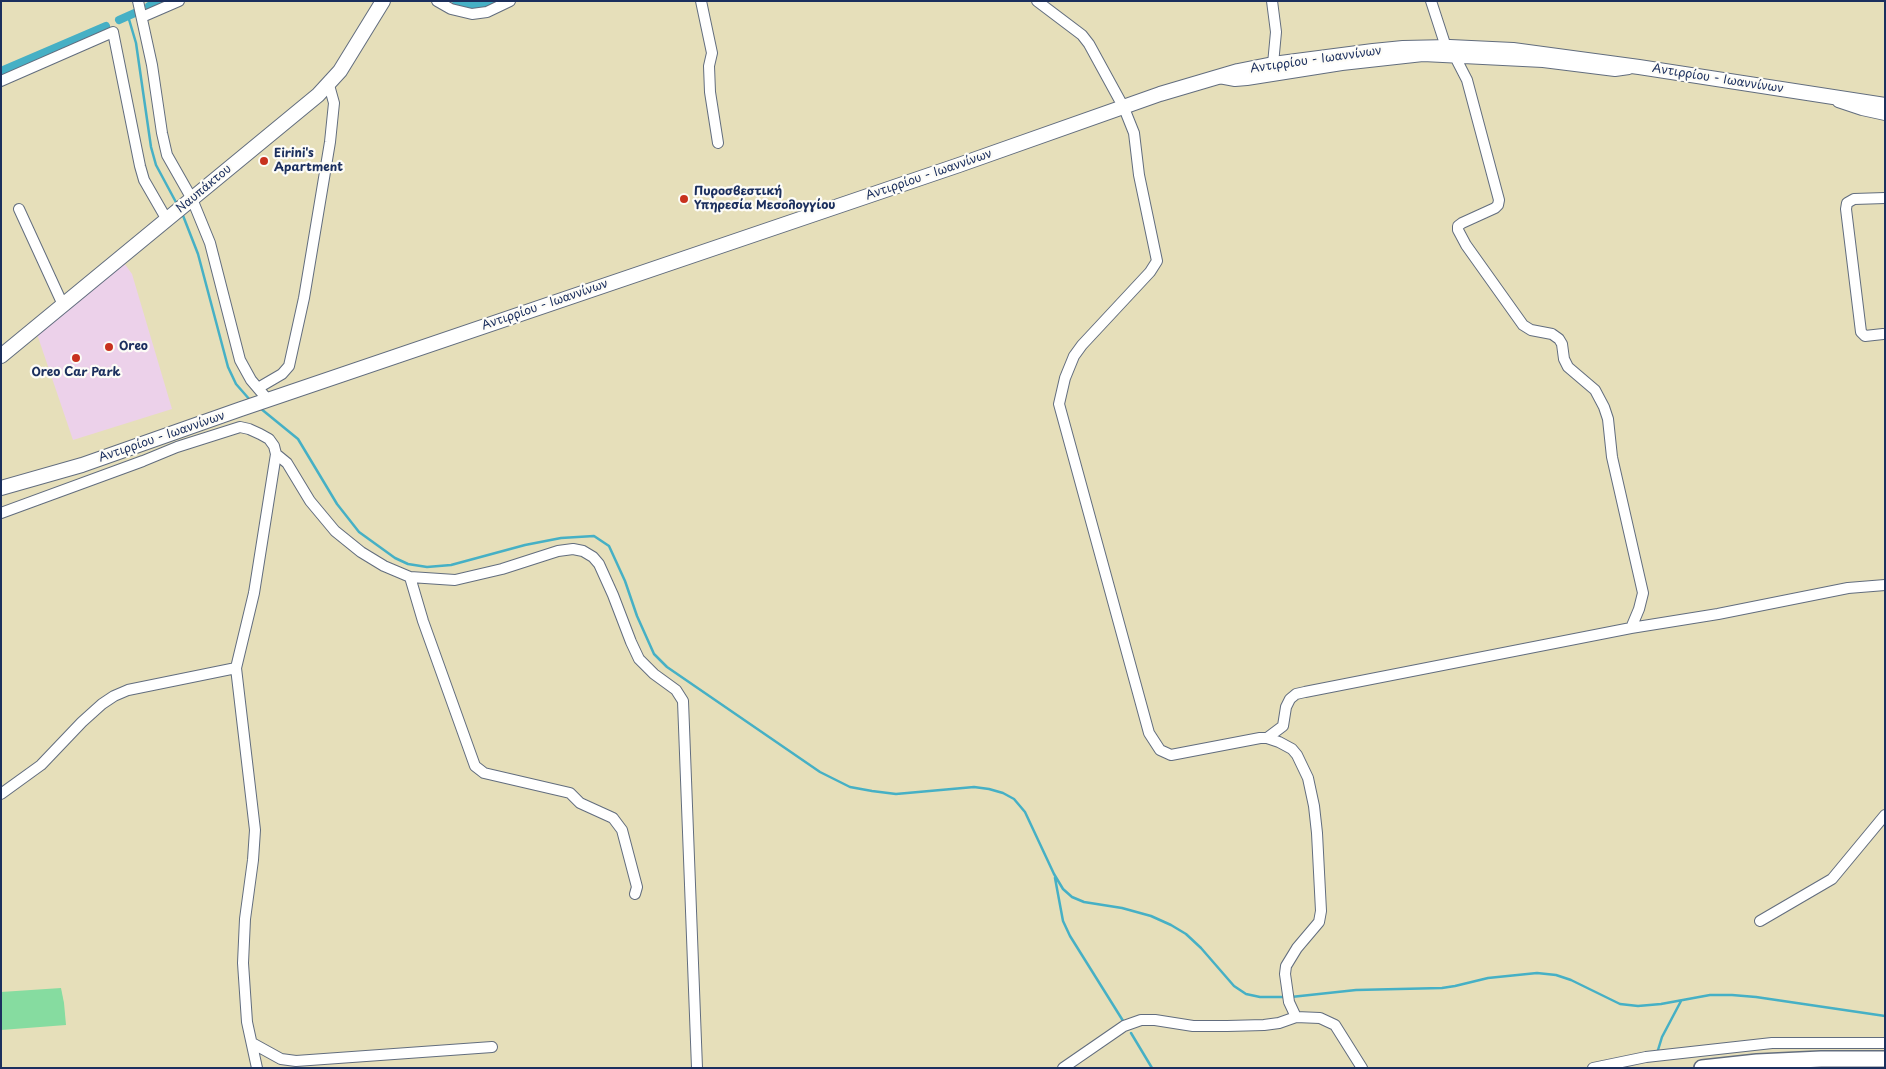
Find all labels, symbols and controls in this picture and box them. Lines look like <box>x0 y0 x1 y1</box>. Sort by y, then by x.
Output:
street label: Αντιρρίου - Ιωαννίνων <box>1249 44 1383 76</box>
street label: Αντιρρίου - Ιωαννίνων <box>1651 61 1785 97</box>
place label: Eirini's Apartment <box>274 147 343 175</box>
street label: Αντιρρίου - Ιωαννίνων <box>864 147 994 203</box>
marker: Eirini's Apartment <box>258 155 270 167</box>
street label: Ναυπάκτου <box>174 162 234 216</box>
place label: Πυροσβεστική Υπηρεσία Μεσολογγίου <box>694 185 836 213</box>
marker: Πυροσβεστική Υπηρεσία Μεσολογγίου <box>678 193 690 205</box>
street label: Αντιρρίου - Ιωαννίνων <box>480 277 610 333</box>
place label: Oreo <box>119 340 148 354</box>
marker: Oreo <box>103 341 115 353</box>
marker: Oreo Car Park <box>70 352 82 364</box>
place label: Oreo Car Park <box>31 366 121 380</box>
street label: Αντιρρίου - Ιωαννίνων <box>97 409 227 465</box>

